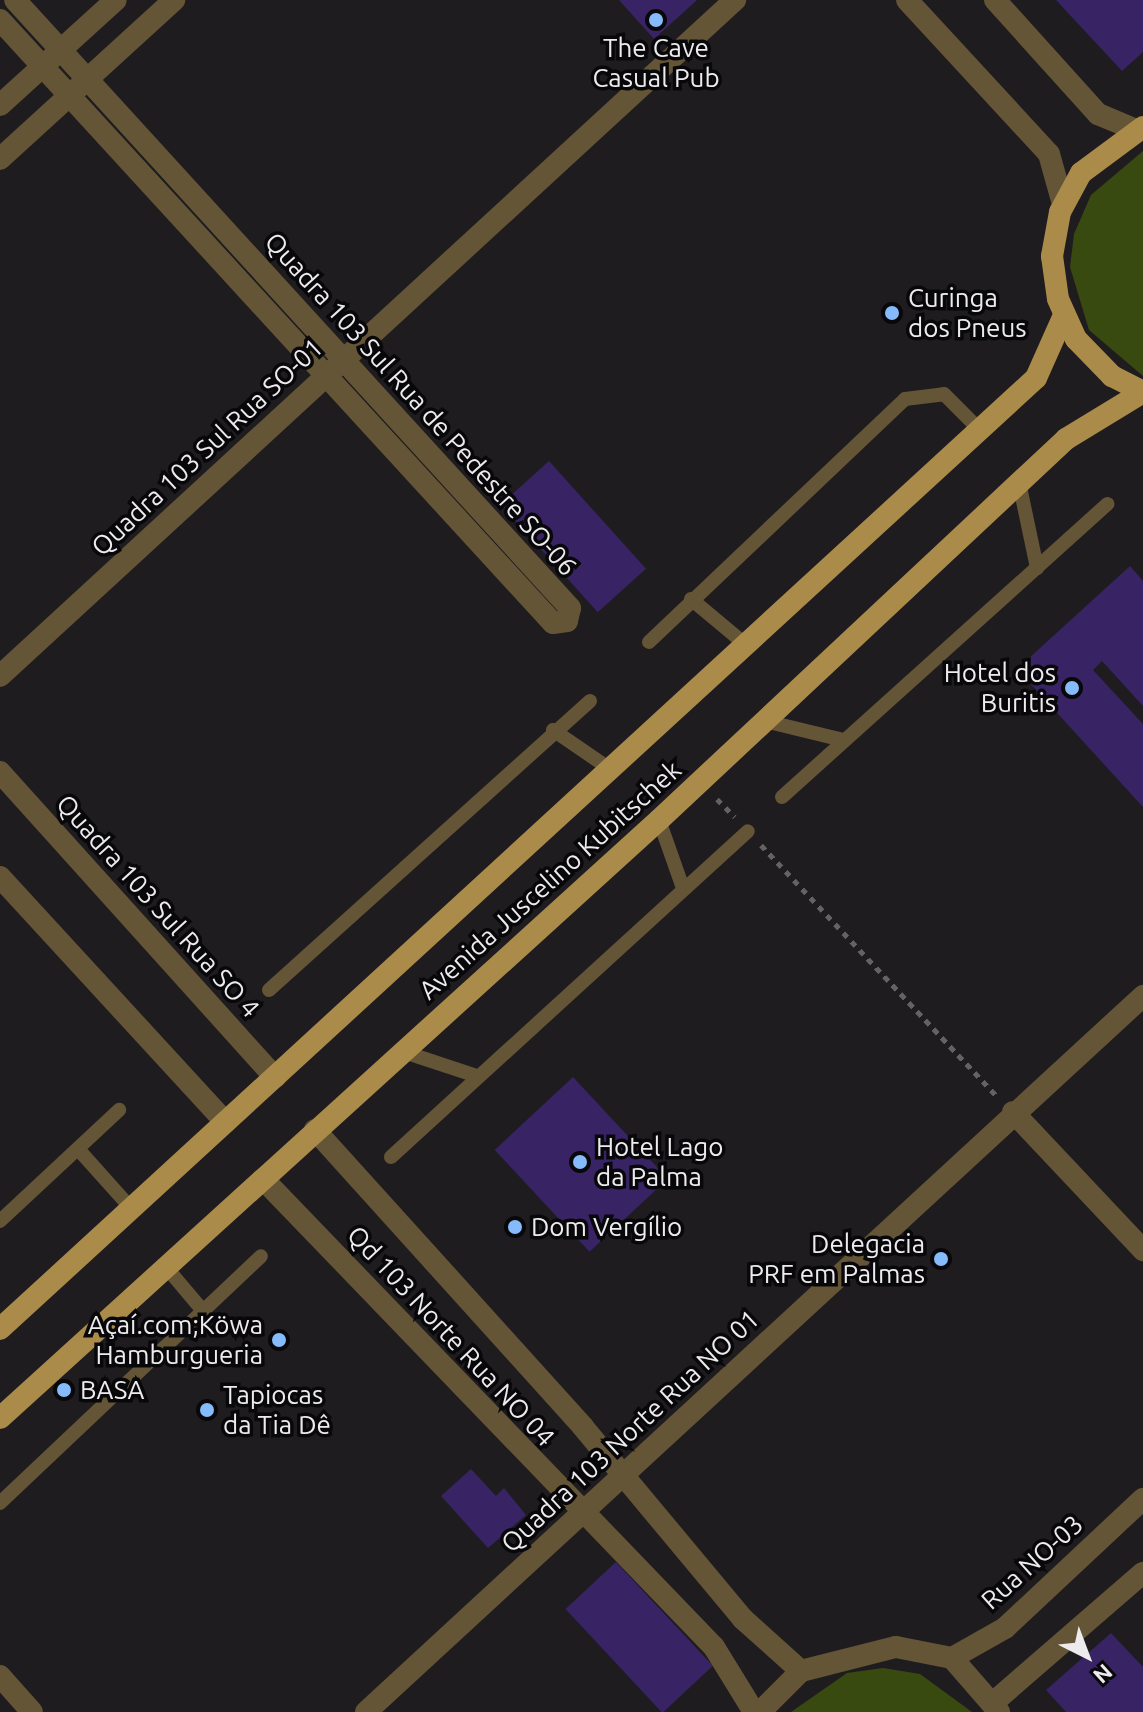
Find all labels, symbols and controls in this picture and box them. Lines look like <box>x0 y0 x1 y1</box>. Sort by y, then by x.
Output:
marker: The Cave Casual Pub <box>647 11 665 29</box>
place label: The Cave Casual Pub <box>592 32 720 94</box>
street label: Quadra 103 Sul Rua de Pedestre SO-06 <box>258 226 584 582</box>
place label: Curinga dos Pneus <box>908 282 1027 344</box>
marker: Curinga dos Pneus <box>883 304 901 322</box>
street label: Quadra 103 Sul Rua SO-01 <box>85 332 329 562</box>
place label: Hotel dos Buritis <box>944 657 1056 718</box>
marker: Hotel dos Buritis <box>1063 679 1081 697</box>
street label: Avenida Juscelino Kubitschek <box>413 754 687 1006</box>
street label: Quadra 103 Sul Rua SO 4 <box>50 788 266 1024</box>
place label: Hotel Lago da Palma <box>596 1131 723 1192</box>
marker: Hotel Lago da Palma <box>571 1153 589 1171</box>
place label: Dom Vergílio <box>531 1211 682 1243</box>
marker: Dom Vergílio <box>506 1218 524 1236</box>
street label: Qd 103 Norte Rua NO 04 <box>341 1219 561 1453</box>
place label: Delegacia PRF em Palmas <box>748 1228 925 1290</box>
marker: Delegacia PRF em Palmas <box>932 1250 950 1268</box>
street label: Quadra 103 Norte Rua NO 01 <box>495 1303 765 1559</box>
place label: Açaí.com;Köwa Hamburgueria <box>88 1309 263 1370</box>
marker: Açaí.com;Köwa Hamburgueria <box>270 1331 288 1349</box>
place label: BASA <box>80 1374 144 1406</box>
place label: Tapiocas da Tia Dê <box>223 1379 331 1440</box>
marker: BASA <box>55 1381 73 1399</box>
marker: Tapiocas da Tia Dê <box>198 1401 216 1419</box>
street label: Rua NO-03 <box>975 1508 1089 1616</box>
north arrow <box>1047 1616 1127 1696</box>
text: N <box>1089 1659 1118 1689</box>

